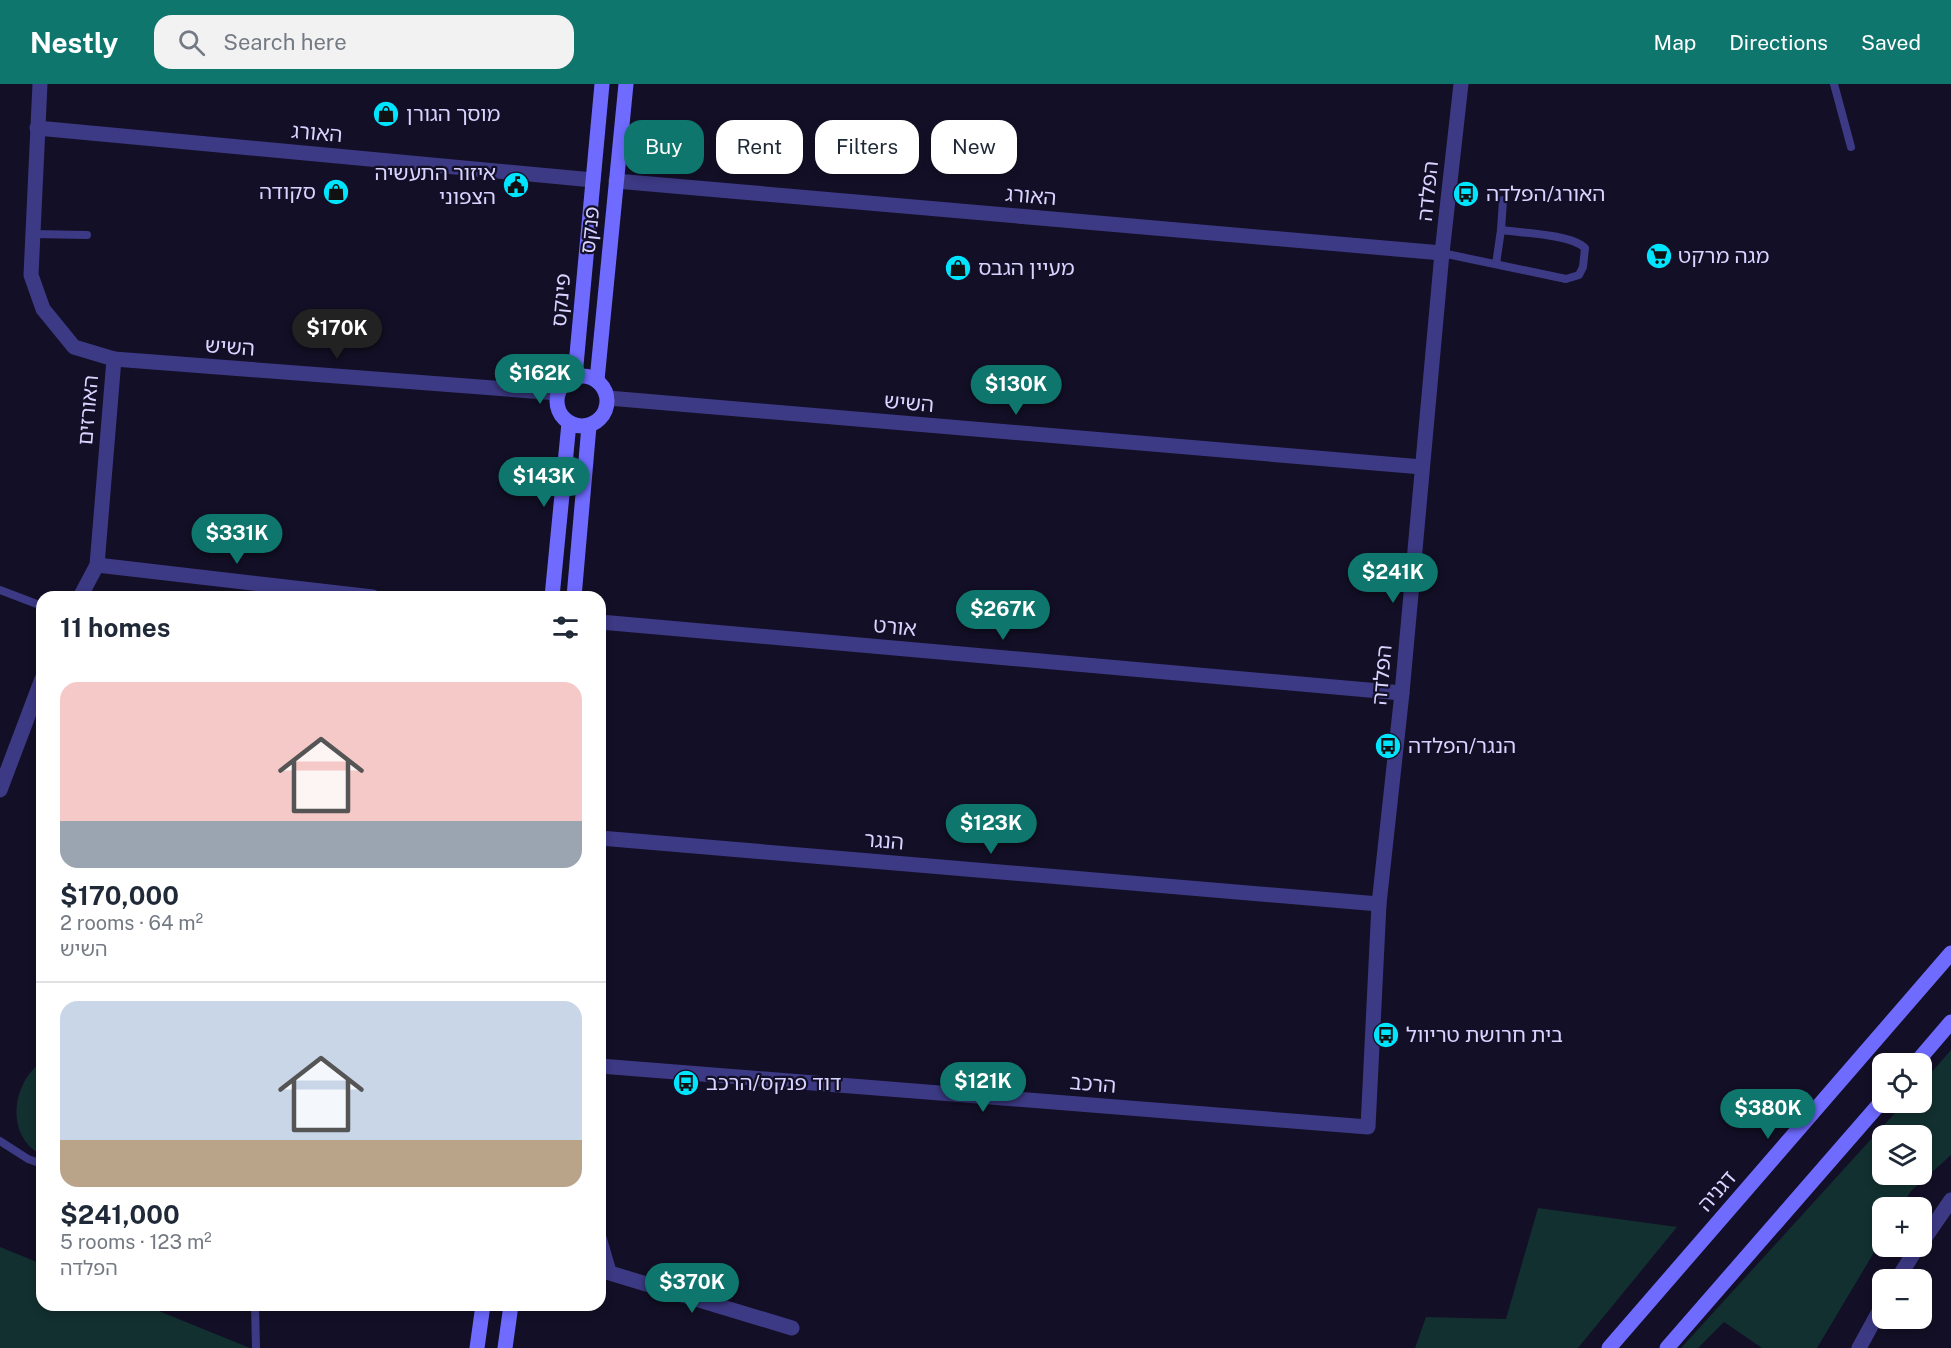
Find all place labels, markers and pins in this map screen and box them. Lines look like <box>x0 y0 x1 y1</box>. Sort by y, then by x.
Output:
shop icon: מוסך הגורן <box>371 99 401 129</box>
place label: מוסך הגורן <box>406 101 501 126</box>
place label: איזור התעשיה הצפוני <box>374 160 496 209</box>
public building icon: איזור התעשיה הצפוני <box>501 170 531 200</box>
shop icon: סקודה <box>321 177 351 207</box>
place label: סקודה <box>259 179 316 204</box>
bus stop icon: האורג/הפלדה <box>1451 179 1481 209</box>
place label: האורג/הפלדה <box>1486 181 1605 206</box>
supermarket icon: מגה מרקט <box>1644 241 1674 271</box>
place label: מגה מרקט <box>1678 243 1769 268</box>
shop icon: מעיין הגבס <box>943 253 973 283</box>
place label: מעיין הגבס <box>978 255 1075 280</box>
pin: $170K <box>295 309 379 360</box>
pin: $162K <box>498 354 582 405</box>
pin: $130K <box>974 365 1058 416</box>
pin: $143K <box>502 457 586 508</box>
pin: $331K <box>195 514 279 565</box>
pin: $241K <box>1351 553 1435 604</box>
pin: $267K <box>961 590 1045 641</box>
bus stop icon: הנגר/הפלדה <box>1373 731 1403 761</box>
place label: הנגר/הפלדה <box>1408 733 1516 758</box>
pin: $123K <box>949 804 1033 855</box>
bus stop icon: בית חרושת טריוול <box>1371 1020 1401 1050</box>
place label: בית חרושת טריוול <box>1406 1022 1563 1047</box>
pin: $121K <box>941 1062 1025 1113</box>
bus stop icon: דוד פנקס/הרכב <box>671 1068 701 1098</box>
place label: דוד פנקס/הרכב <box>706 1070 841 1095</box>
pin: $380K <box>1726 1089 1810 1140</box>
pin: $370K <box>650 1263 734 1314</box>

